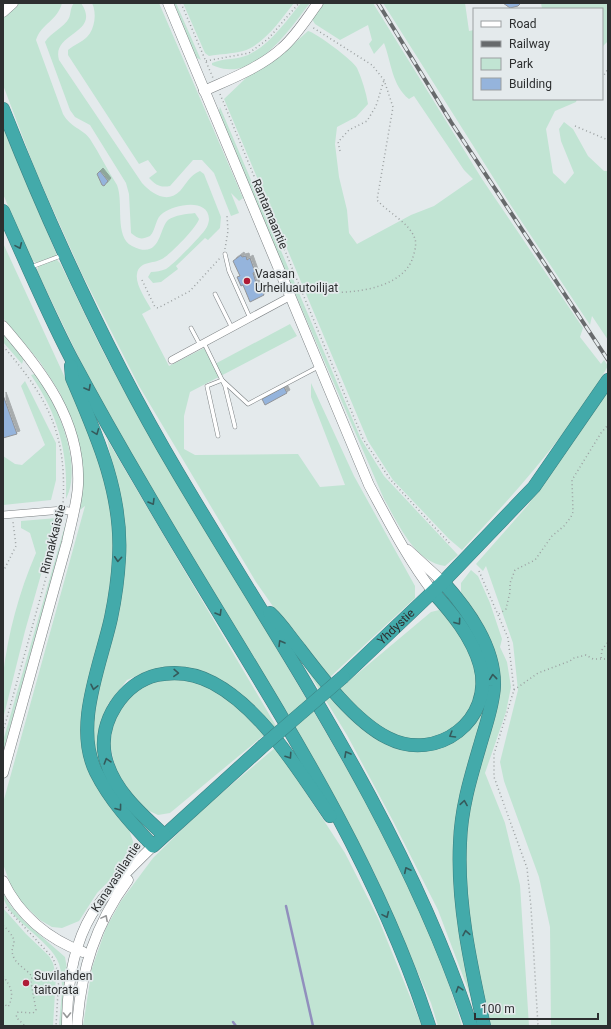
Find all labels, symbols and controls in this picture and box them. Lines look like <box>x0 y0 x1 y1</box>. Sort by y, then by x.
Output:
legend <box>473 8 603 100</box>
text: Road <box>509 17 537 31</box>
text: Railway <box>509 37 550 51</box>
text: Park <box>509 57 534 71</box>
text: Building <box>509 77 552 91</box>
street label: Rantamaantie <box>249 177 291 251</box>
one-way arrow <box>14 242 22 250</box>
place label: Vaasan Urheiluautoilijat <box>255 267 338 295</box>
marker: Vaasan Urheiluautoilijat <box>242 276 252 286</box>
one-way arrow <box>83 384 91 391</box>
one-way arrow <box>91 429 99 436</box>
one-way arrow <box>147 498 154 505</box>
street label: Rinnakkaistie <box>38 503 68 575</box>
one-way arrow <box>114 556 123 562</box>
street label: Yhdystie <box>375 606 417 648</box>
one-way arrow <box>215 609 222 616</box>
one-way arrow <box>453 618 461 625</box>
one-way arrow <box>278 640 285 647</box>
one-way arrow <box>173 669 179 678</box>
one-way arrow <box>489 674 498 680</box>
one-way arrow <box>90 683 98 690</box>
one-way arrow <box>449 731 456 738</box>
one-way arrow <box>284 751 291 758</box>
one-way arrow <box>344 751 352 759</box>
one-way arrow <box>103 758 112 765</box>
one-way arrow <box>459 800 468 807</box>
one-way arrow <box>115 804 122 811</box>
street label: Kanavasillantie <box>88 839 144 915</box>
one-way arrow <box>404 866 412 874</box>
one-way arrow <box>381 911 389 919</box>
one-way arrow <box>100 915 107 923</box>
one-way arrow <box>462 930 471 936</box>
place label: Suvilahden taitorata <box>34 969 92 997</box>
marker: Suvilahden taitorata <box>21 978 31 988</box>
one-way arrow <box>455 986 463 993</box>
scale bar <box>475 995 598 1021</box>
text: 100 m <box>481 1002 515 1016</box>
one-way arrow <box>63 1012 71 1018</box>

